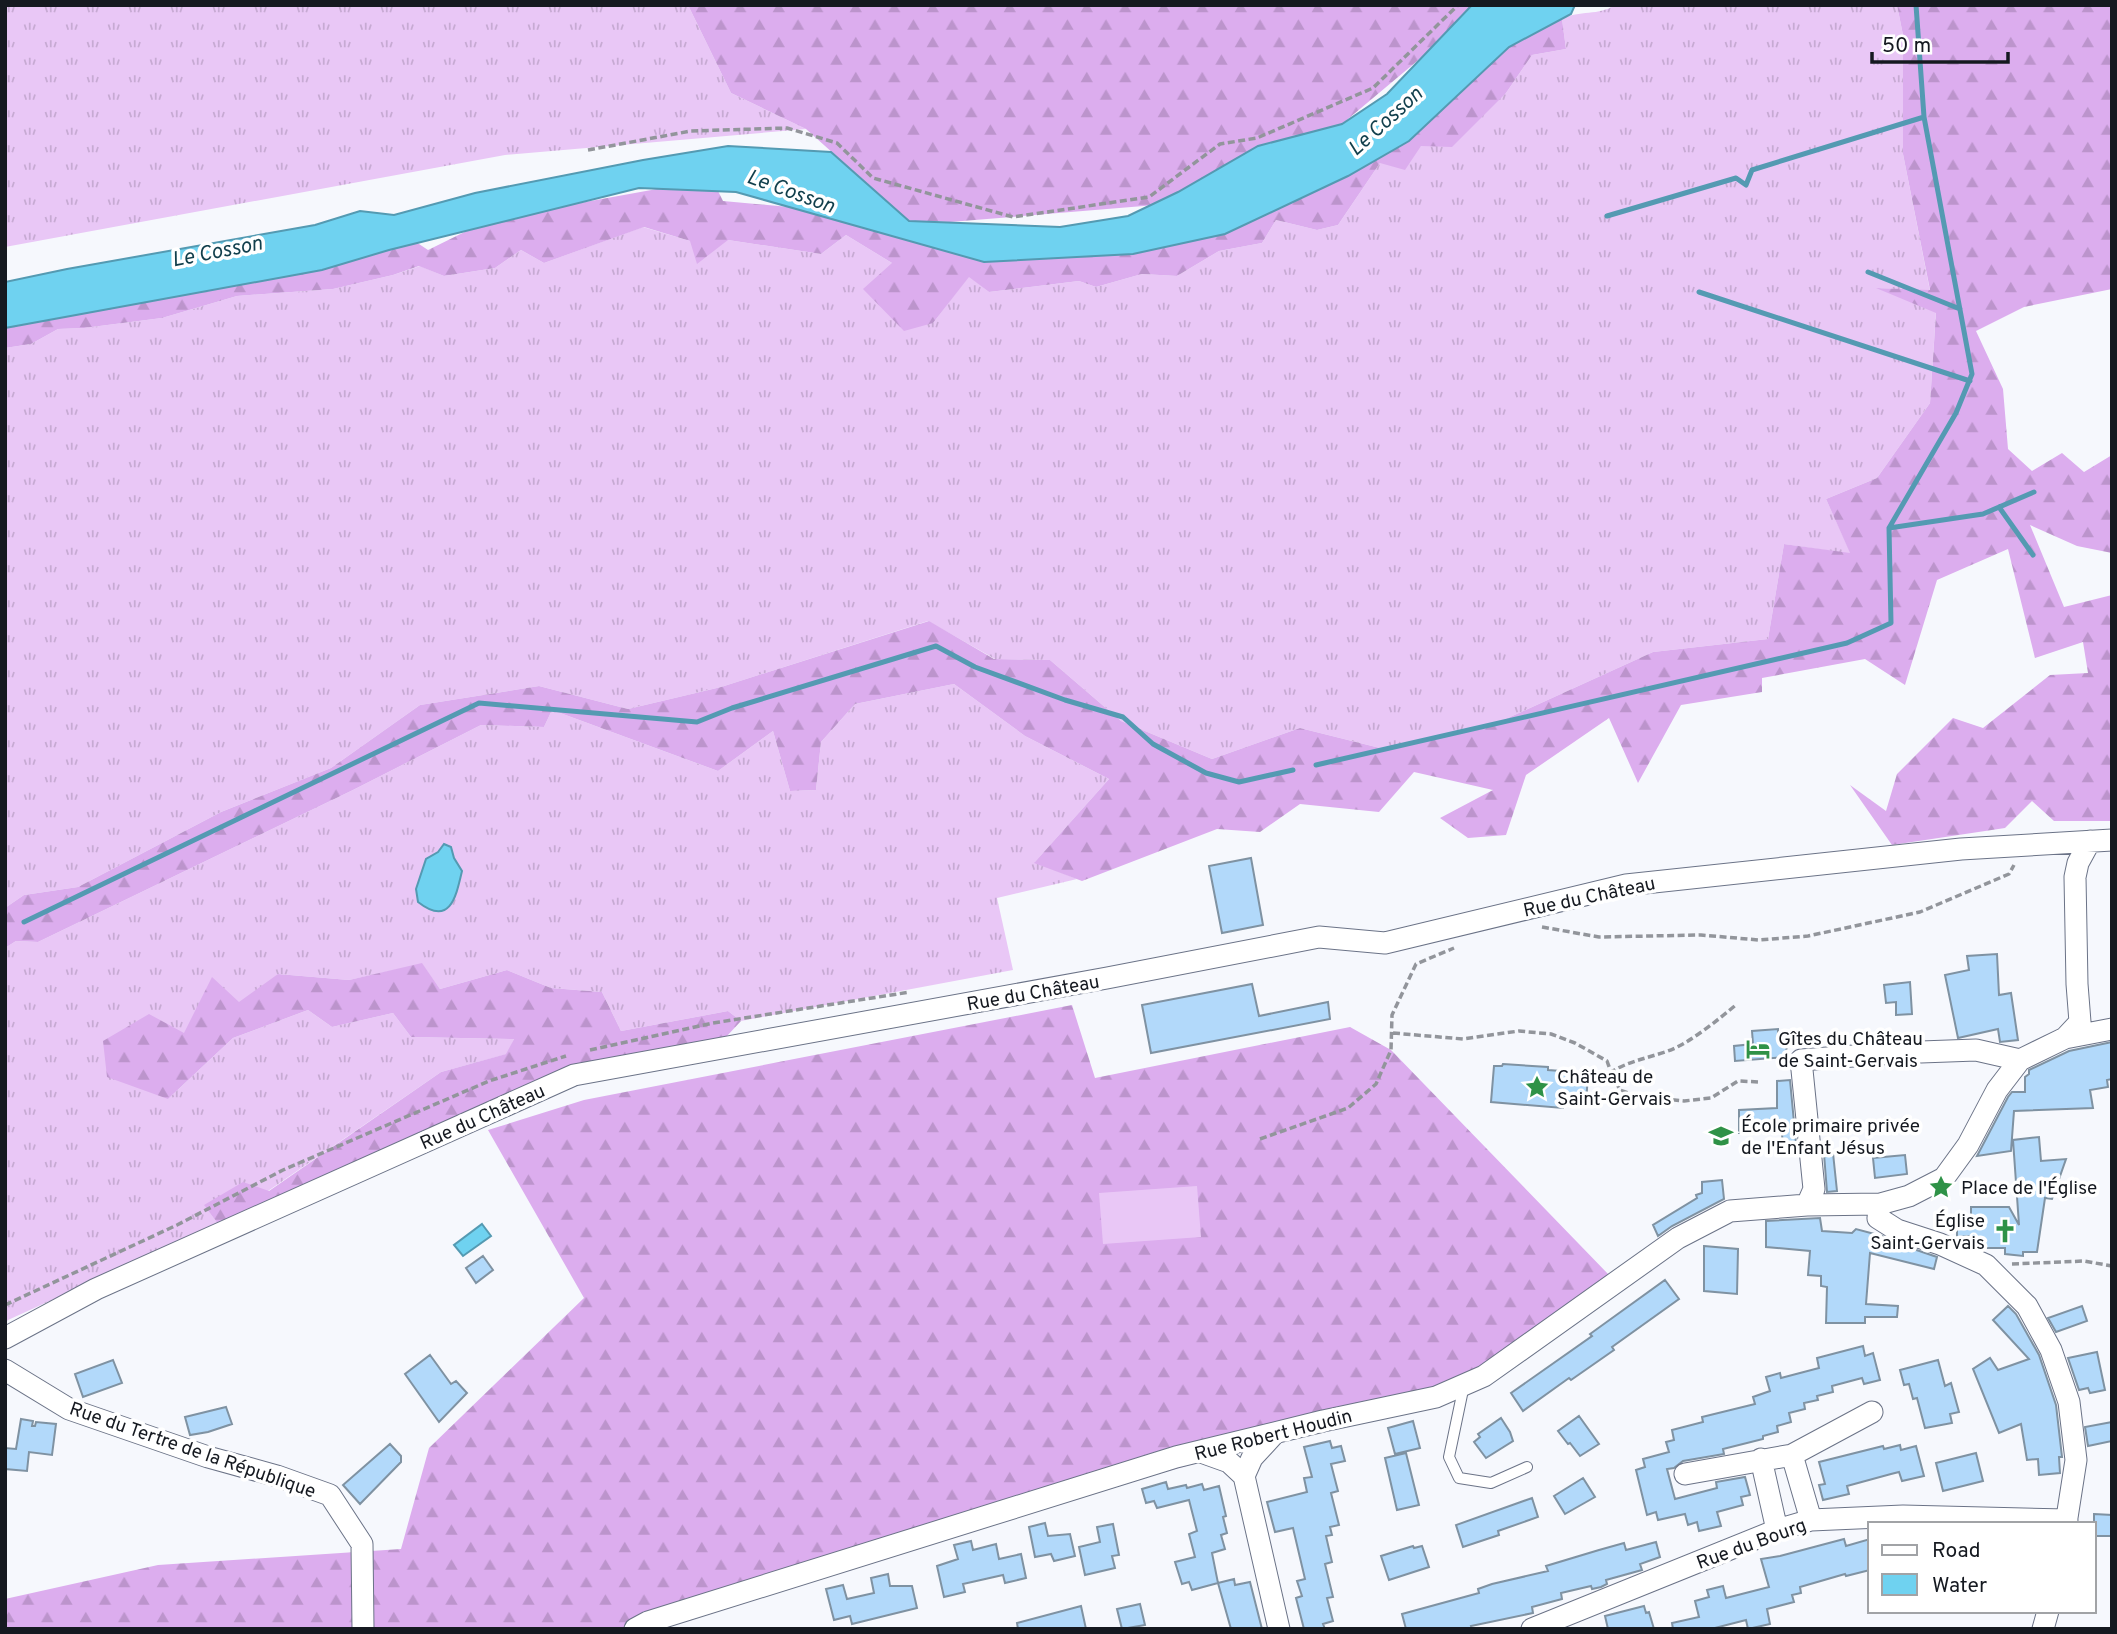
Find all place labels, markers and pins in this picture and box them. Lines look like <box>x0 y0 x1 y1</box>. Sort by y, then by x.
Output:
place label: Gîtes du Château de Saint-Gervais <box>1778 1028 1923 1074</box>
hotel icon: Gîtes du Château de Saint-Gervais <box>1744 1035 1772 1063</box>
place label: Château de Saint-Gervais <box>1557 1066 1672 1112</box>
place icon: Château de Saint-Gervais <box>1523 1073 1551 1101</box>
place label: École primaire privée de l'Enfant Jésus <box>1741 1114 1920 1161</box>
school or university icon: École primaire privée de l'Enfant Jésus <box>1707 1122 1735 1150</box>
place icon: Place de l'Église <box>1927 1173 1955 1201</box>
place label: Place de l'Église <box>1961 1176 2097 1201</box>
place label: Église Saint-Gervais <box>1870 1209 1985 1256</box>
church icon: Église Saint-Gervais <box>1991 1217 2019 1245</box>

